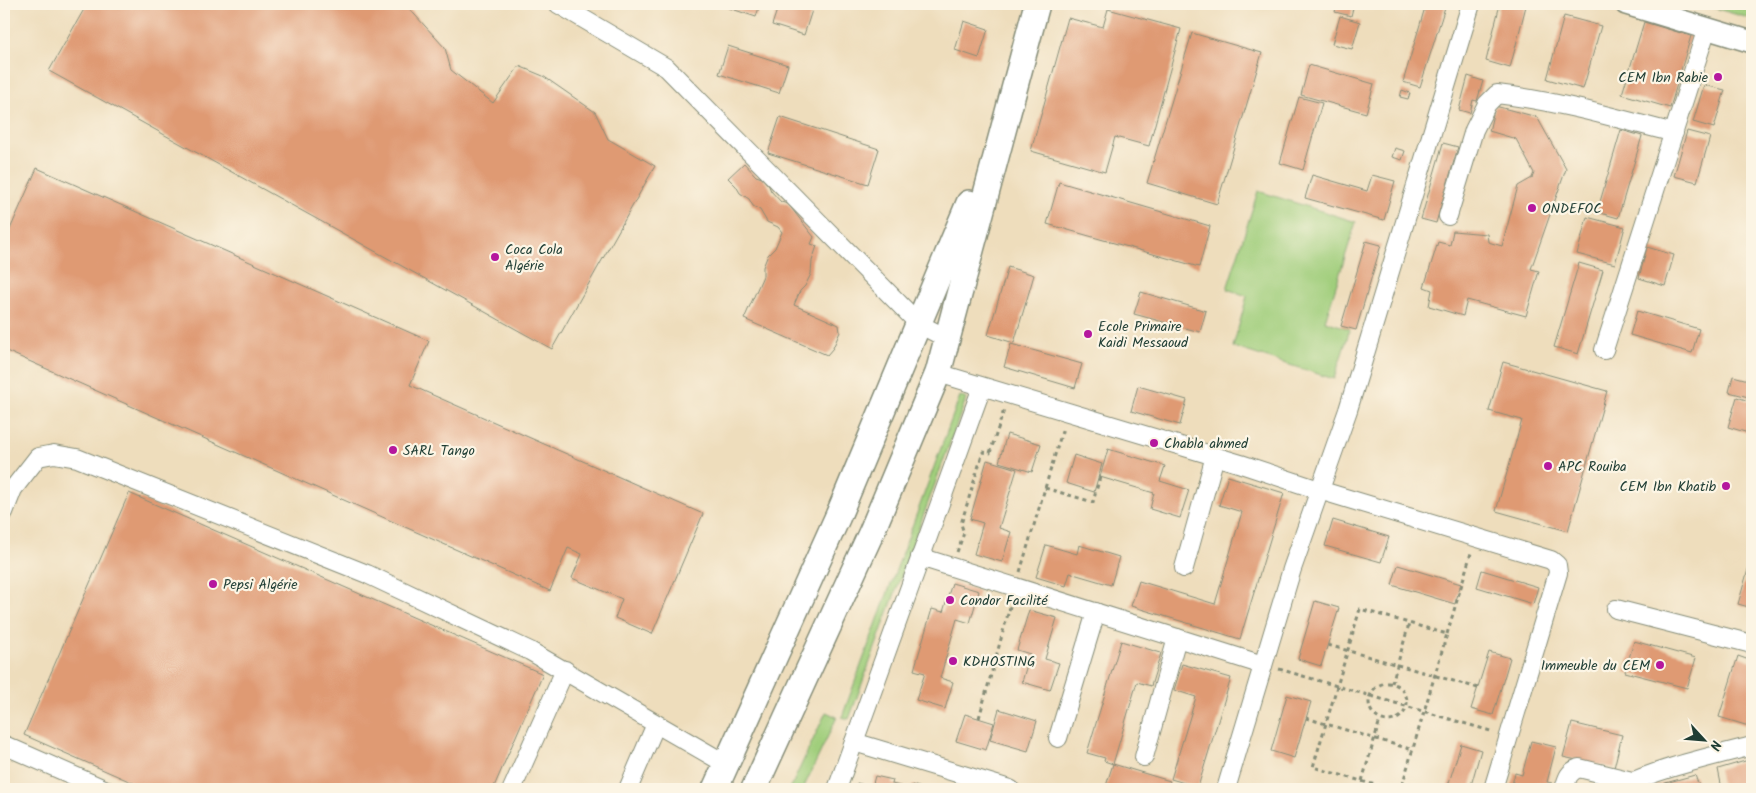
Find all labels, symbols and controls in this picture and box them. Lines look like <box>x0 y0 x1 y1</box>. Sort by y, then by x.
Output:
place label: CEM Ibn Rabie <box>1618 67 1709 89</box>
marker: CEM Ibn Rabie <box>1712 71 1724 83</box>
place label: ONDEFOC <box>1542 198 1602 220</box>
marker: ONDEFOC <box>1526 202 1538 214</box>
place label: Coca Cola Algérie <box>505 239 563 277</box>
marker: Coca Cola Algérie <box>489 251 501 263</box>
place label: Ecole Primaire Kaidi Messaoud <box>1098 316 1189 354</box>
marker: Ecole Primaire Kaidi Messaoud <box>1082 328 1094 340</box>
place label: Chabla ahmed <box>1164 433 1249 455</box>
marker: Chabla ahmed <box>1148 437 1160 449</box>
place label: SARL Tango <box>403 440 475 462</box>
marker: SARL Tango <box>387 444 399 456</box>
place label: APC Rouiba <box>1558 456 1627 478</box>
marker: APC Rouiba <box>1542 460 1554 472</box>
place label: CEM Ibn Khatib <box>1620 476 1717 498</box>
marker: CEM Ibn Khatib <box>1720 480 1732 492</box>
place label: Pepsi Algérie <box>223 574 298 596</box>
marker: Pepsi Algérie <box>207 578 219 590</box>
place label: Condor Facilité <box>960 590 1048 612</box>
marker: Condor Facilité <box>944 594 956 606</box>
place label: KDHOSTING <box>963 651 1036 673</box>
marker: KDHOSTING <box>947 655 959 667</box>
place label: Immeuble du CEM <box>1541 655 1650 677</box>
marker: Immeuble du CEM <box>1654 659 1666 671</box>
north arrow <box>1678 716 1728 766</box>
text: N <box>1703 736 1727 754</box>

